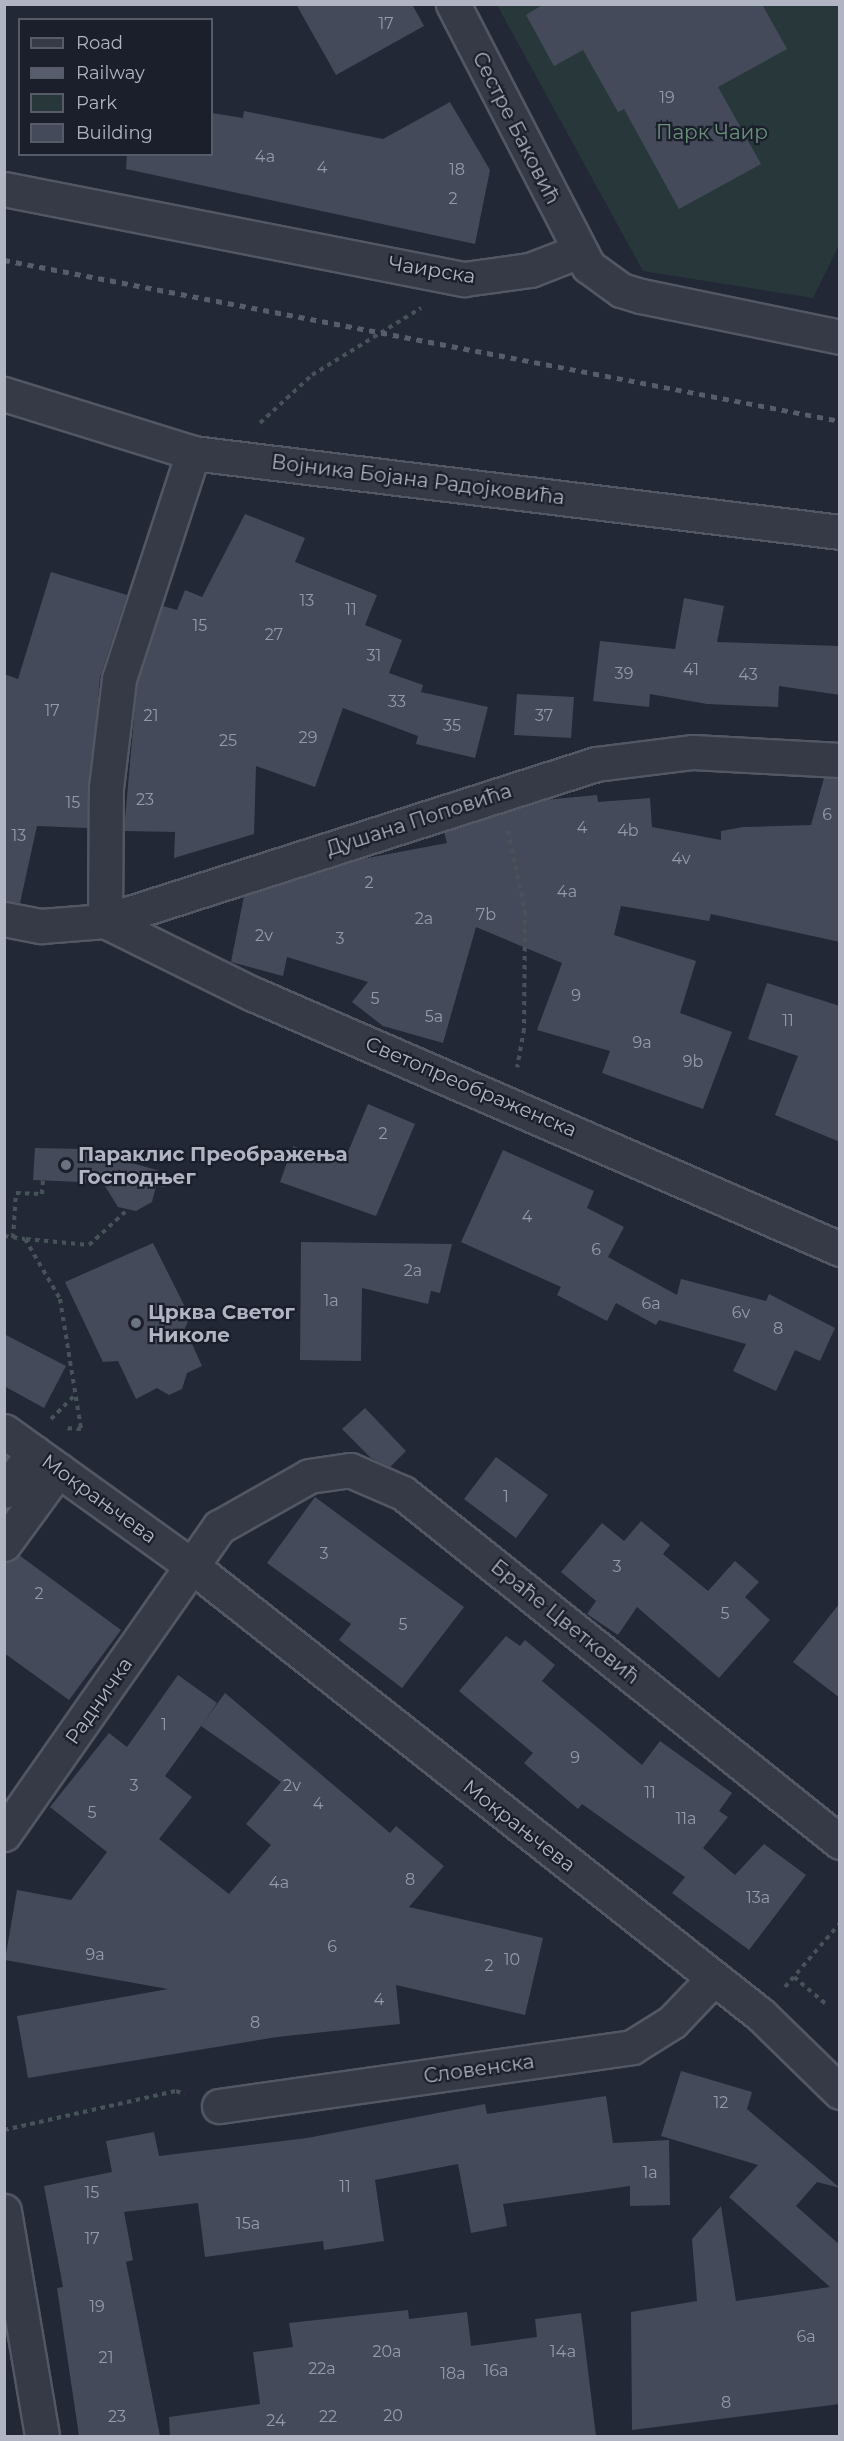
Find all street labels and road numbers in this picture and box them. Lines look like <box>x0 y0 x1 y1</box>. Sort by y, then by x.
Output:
street label: Сестре Баковић <box>467 48 565 208</box>
street label: Чаирска <box>387 251 477 289</box>
street label: Војника Бојана Радојковића <box>270 450 566 510</box>
street label: Душана Поповића <box>323 779 515 861</box>
street label: Светопреображенска <box>362 1032 580 1142</box>
street label: Мокрањчева <box>37 1449 161 1549</box>
street label: Браће Цветковић <box>486 1555 644 1689</box>
street label: Радничка <box>60 1653 138 1749</box>
street label: Мокрањчева <box>458 1775 580 1877</box>
street label: Словенска <box>422 2049 536 2089</box>

